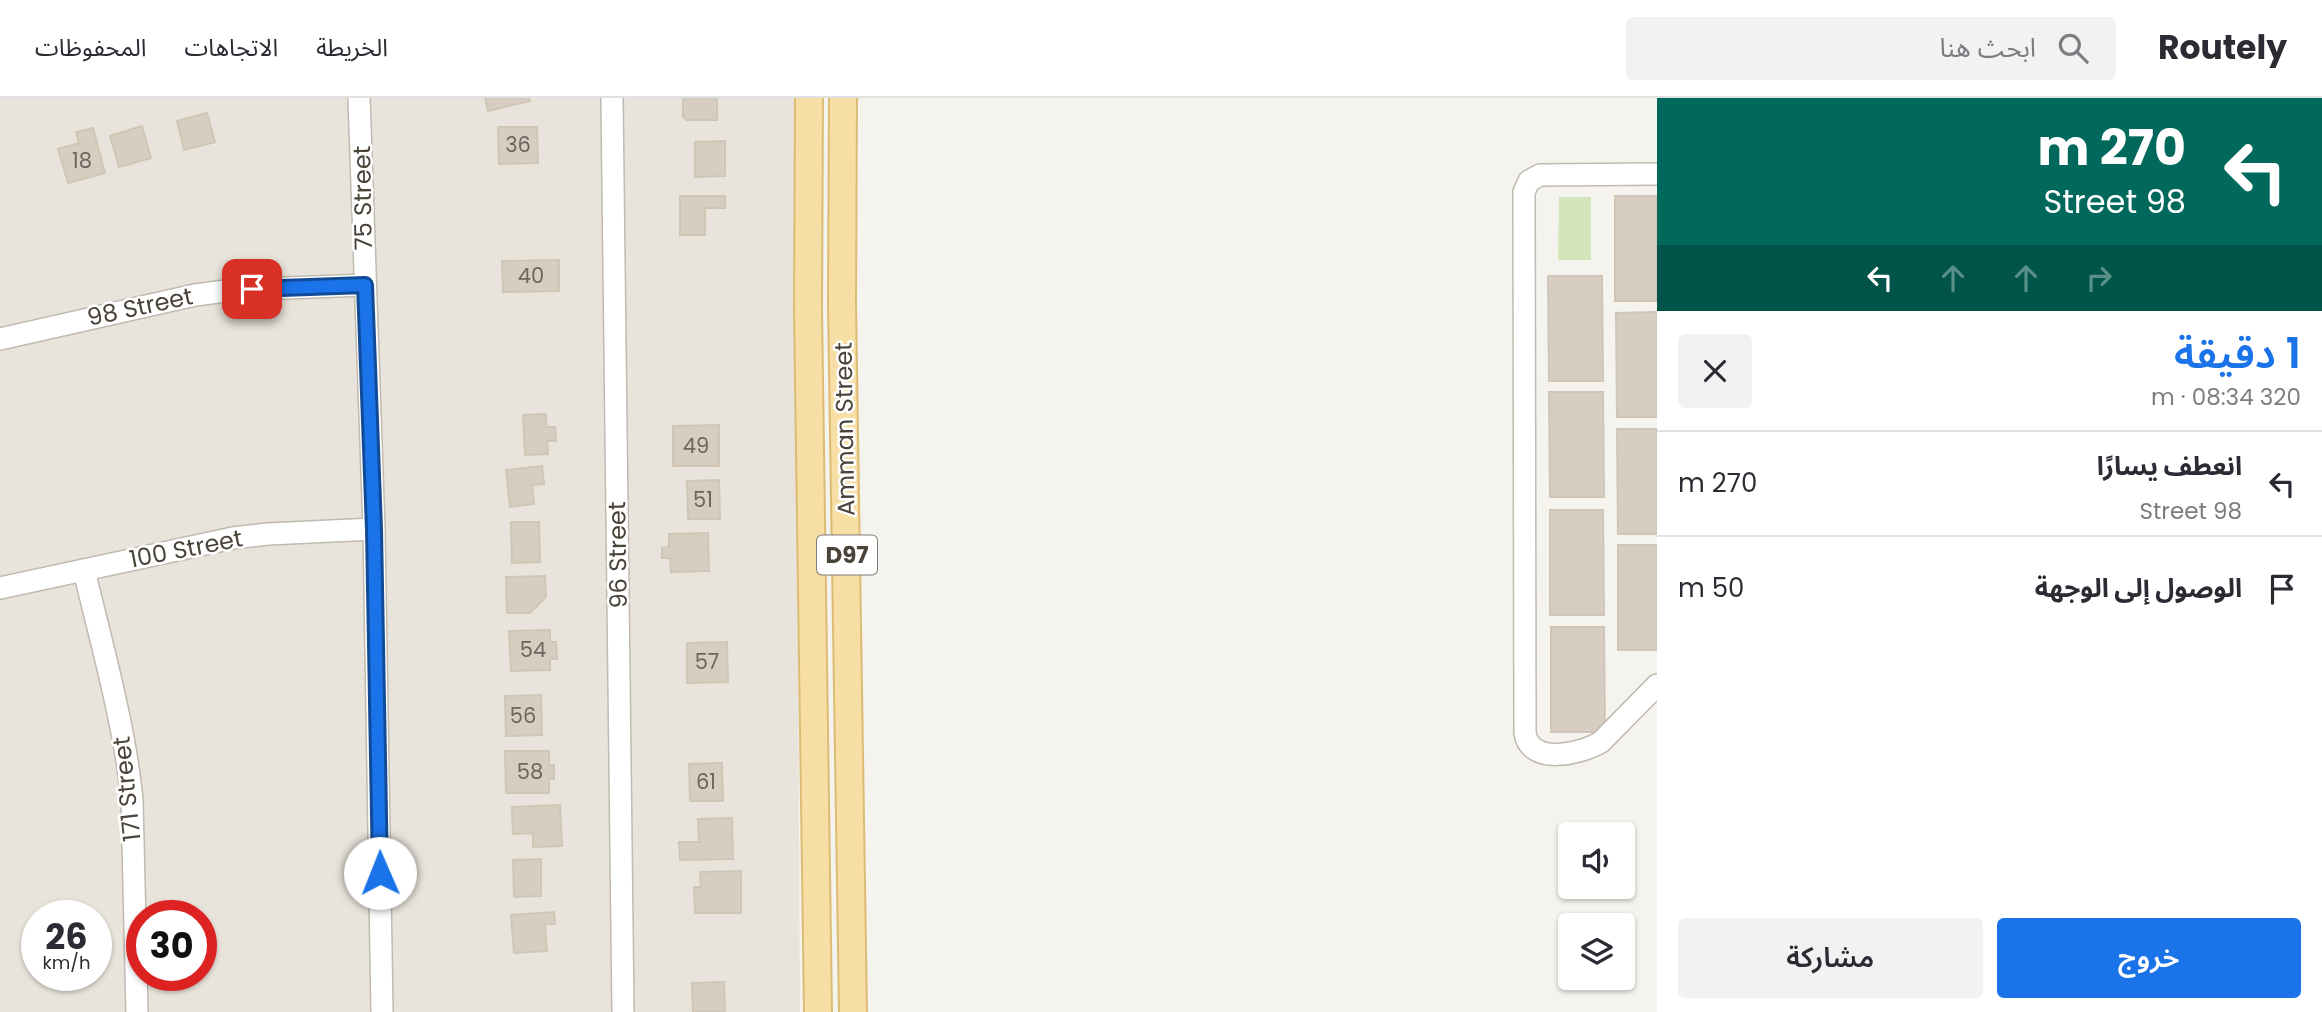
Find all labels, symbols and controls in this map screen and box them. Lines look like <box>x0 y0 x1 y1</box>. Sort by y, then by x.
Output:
search box <box>1626 17 2116 80</box>
text: Routely <box>2158 24 2287 71</box>
icon: search <box>2054 29 2092 67</box>
text: ابحث هنا <box>1939 30 2036 66</box>
text: المحفوظات <box>35 31 146 64</box>
text: الاتجاهات <box>184 31 278 64</box>
text: الخريطة <box>316 31 388 64</box>
text: 270 m <box>2038 114 2186 182</box>
icon: left <box>2210 126 2301 217</box>
house number: 36 <box>505 130 531 159</box>
street label: 75 Street <box>345 145 380 251</box>
house number: 18 <box>72 146 92 175</box>
text: 98 Street <box>2043 179 2186 224</box>
pin <box>222 259 282 319</box>
icon: left <box>1861 259 1899 297</box>
icon: ahead <box>1934 259 1972 297</box>
icon: ahead <box>2007 259 2045 297</box>
icon: right <box>2080 259 2118 297</box>
house number: 40 <box>518 261 544 290</box>
icon: arrive <box>233 270 271 308</box>
street label: 98 Street <box>84 279 196 334</box>
text: 1 دقيقة <box>2174 324 2301 383</box>
button: close <box>1678 334 1752 408</box>
street label: Amman Street <box>826 342 863 516</box>
text: 320 m · 08:34 <box>2151 381 2301 413</box>
house number: 49 <box>683 431 709 460</box>
text: انعطف يسارًا <box>2097 448 2242 484</box>
text: 270 m <box>1678 465 1757 501</box>
icon: left <box>2263 465 2301 503</box>
house number: 51 <box>693 485 713 514</box>
text: 98 Street <box>2139 495 2242 527</box>
street label: 96 Street <box>600 501 635 609</box>
street label: 100 Street <box>127 521 245 576</box>
road number: D97 <box>817 536 877 575</box>
text: 50 m <box>1678 570 1744 606</box>
text: الوصول إلى الوجهة <box>2035 570 2242 606</box>
icon: arrive <box>2263 570 2301 608</box>
house number: 54 <box>520 635 546 664</box>
house number: 57 <box>695 647 719 676</box>
house number: 56 <box>510 701 536 730</box>
street label: 171 Street <box>105 735 148 843</box>
house number: 58 <box>517 757 543 786</box>
house number: 61 <box>696 767 716 796</box>
map controls <box>1558 822 1635 990</box>
button: sound <box>1558 822 1635 899</box>
position arrow <box>343 836 417 910</box>
speed limit sign: 30 <box>126 900 217 991</box>
text: 26 <box>45 912 88 961</box>
button: layers <box>1558 913 1635 990</box>
button: مشاركة <box>1678 918 1983 998</box>
button: خروج <box>1997 918 2301 998</box>
text: km/h <box>43 950 90 975</box>

